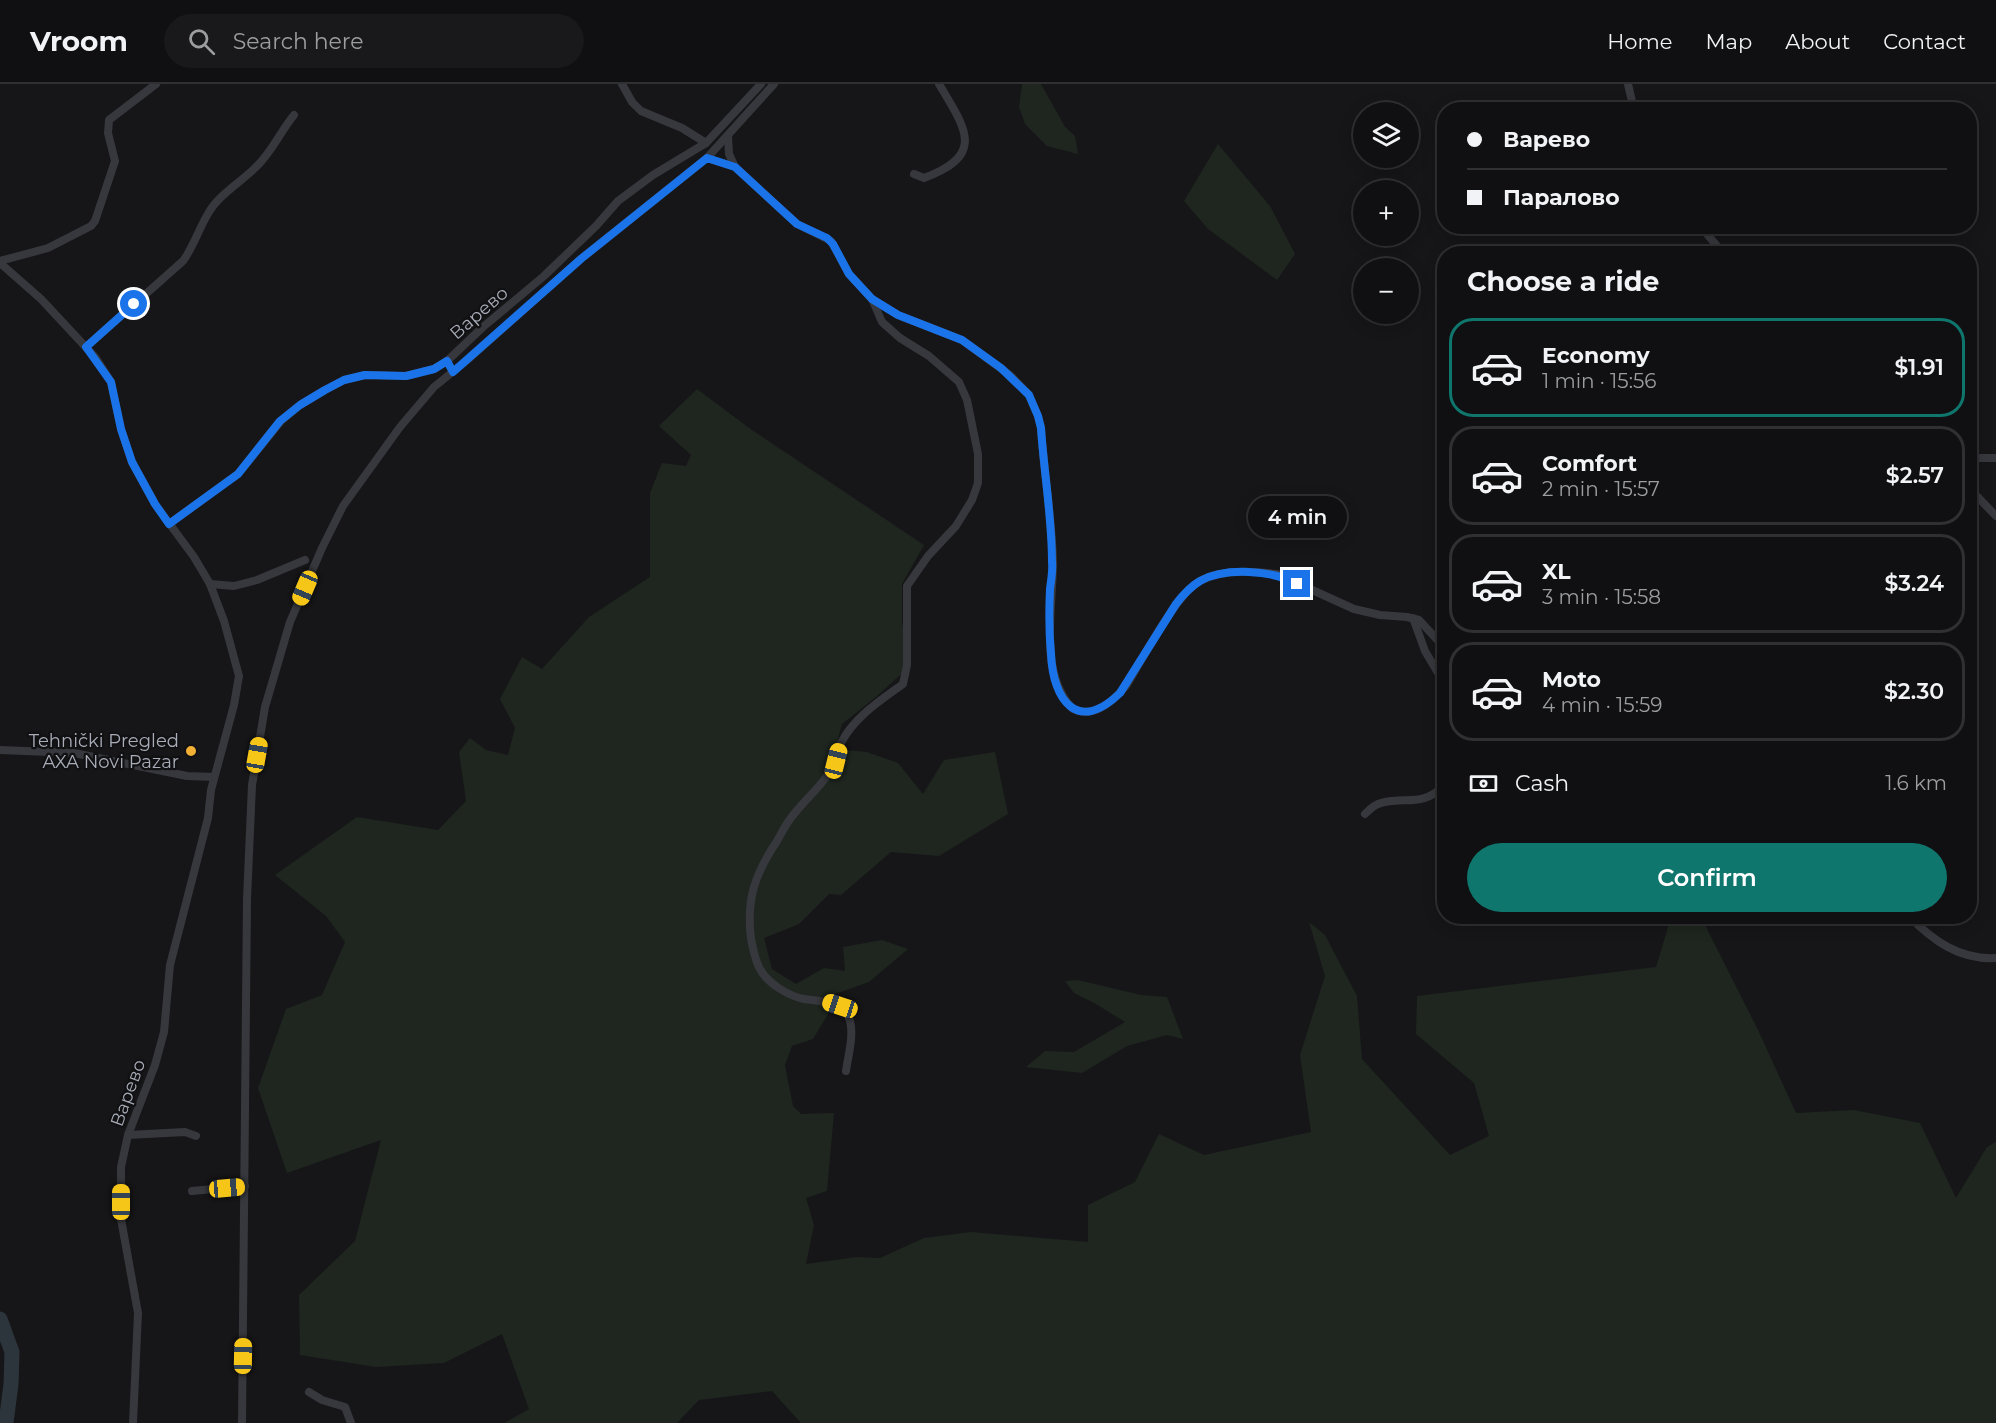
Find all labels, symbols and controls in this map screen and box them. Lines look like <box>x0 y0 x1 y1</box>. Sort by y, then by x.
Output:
search box <box>164 14 584 68</box>
text: Vroom <box>30 24 128 58</box>
icon: search <box>185 25 218 58</box>
text: Search here <box>233 28 364 55</box>
text: Home <box>1607 29 1672 54</box>
text: Map <box>1705 29 1752 54</box>
text: About <box>1785 29 1850 54</box>
text: Contact <box>1883 29 1966 54</box>
map controls <box>1353 102 1419 324</box>
button: layers <box>1353 102 1419 168</box>
text: Варево <box>1503 126 1590 153</box>
button: + <box>1353 180 1419 246</box>
text: Паралово <box>1503 184 1620 211</box>
button: − <box>1353 258 1419 324</box>
text: Choose a ride <box>1467 265 1659 298</box>
street label: Варево <box>445 282 513 344</box>
route start <box>120 290 147 317</box>
icon: car <box>1470 341 1524 395</box>
text: Economy <box>1542 342 1650 369</box>
text: $1.91 <box>1894 354 1944 381</box>
text: 1 min · 15:56 <box>1542 369 1656 393</box>
icon: car <box>1470 449 1524 503</box>
text: Comfort <box>1542 450 1637 477</box>
text: $2.57 <box>1886 462 1944 489</box>
text: 2 min · 15:57 <box>1542 477 1660 501</box>
callout: 4 min <box>1248 497 1346 539</box>
text: 4 min <box>1268 505 1327 529</box>
icon: car <box>1470 557 1524 611</box>
text: XL <box>1542 558 1571 585</box>
car <box>290 568 320 608</box>
route end <box>1283 570 1310 597</box>
text: $3.24 <box>1884 570 1944 597</box>
text: 3 min · 15:58 <box>1542 585 1661 609</box>
icon: car <box>1470 665 1524 719</box>
text: Moto <box>1542 666 1601 693</box>
text: $2.30 <box>1884 678 1944 705</box>
text: 4 min · 15:59 <box>1542 693 1662 717</box>
place label: Tehnički Pregled AXA Novi Pazar <box>29 730 179 773</box>
car <box>245 736 269 774</box>
car <box>823 741 849 781</box>
marker: Tehnički Pregled AXA Novi Pazar <box>184 744 198 758</box>
icon: cash <box>1467 767 1500 800</box>
text: Cash <box>1515 770 1569 797</box>
text: 1.6 km <box>1885 771 1947 795</box>
button: Confirm <box>1467 843 1947 912</box>
car <box>820 992 860 1020</box>
street label: Варево <box>106 1056 150 1130</box>
car <box>208 1177 246 1199</box>
car <box>112 1184 130 1220</box>
car <box>234 1338 252 1374</box>

